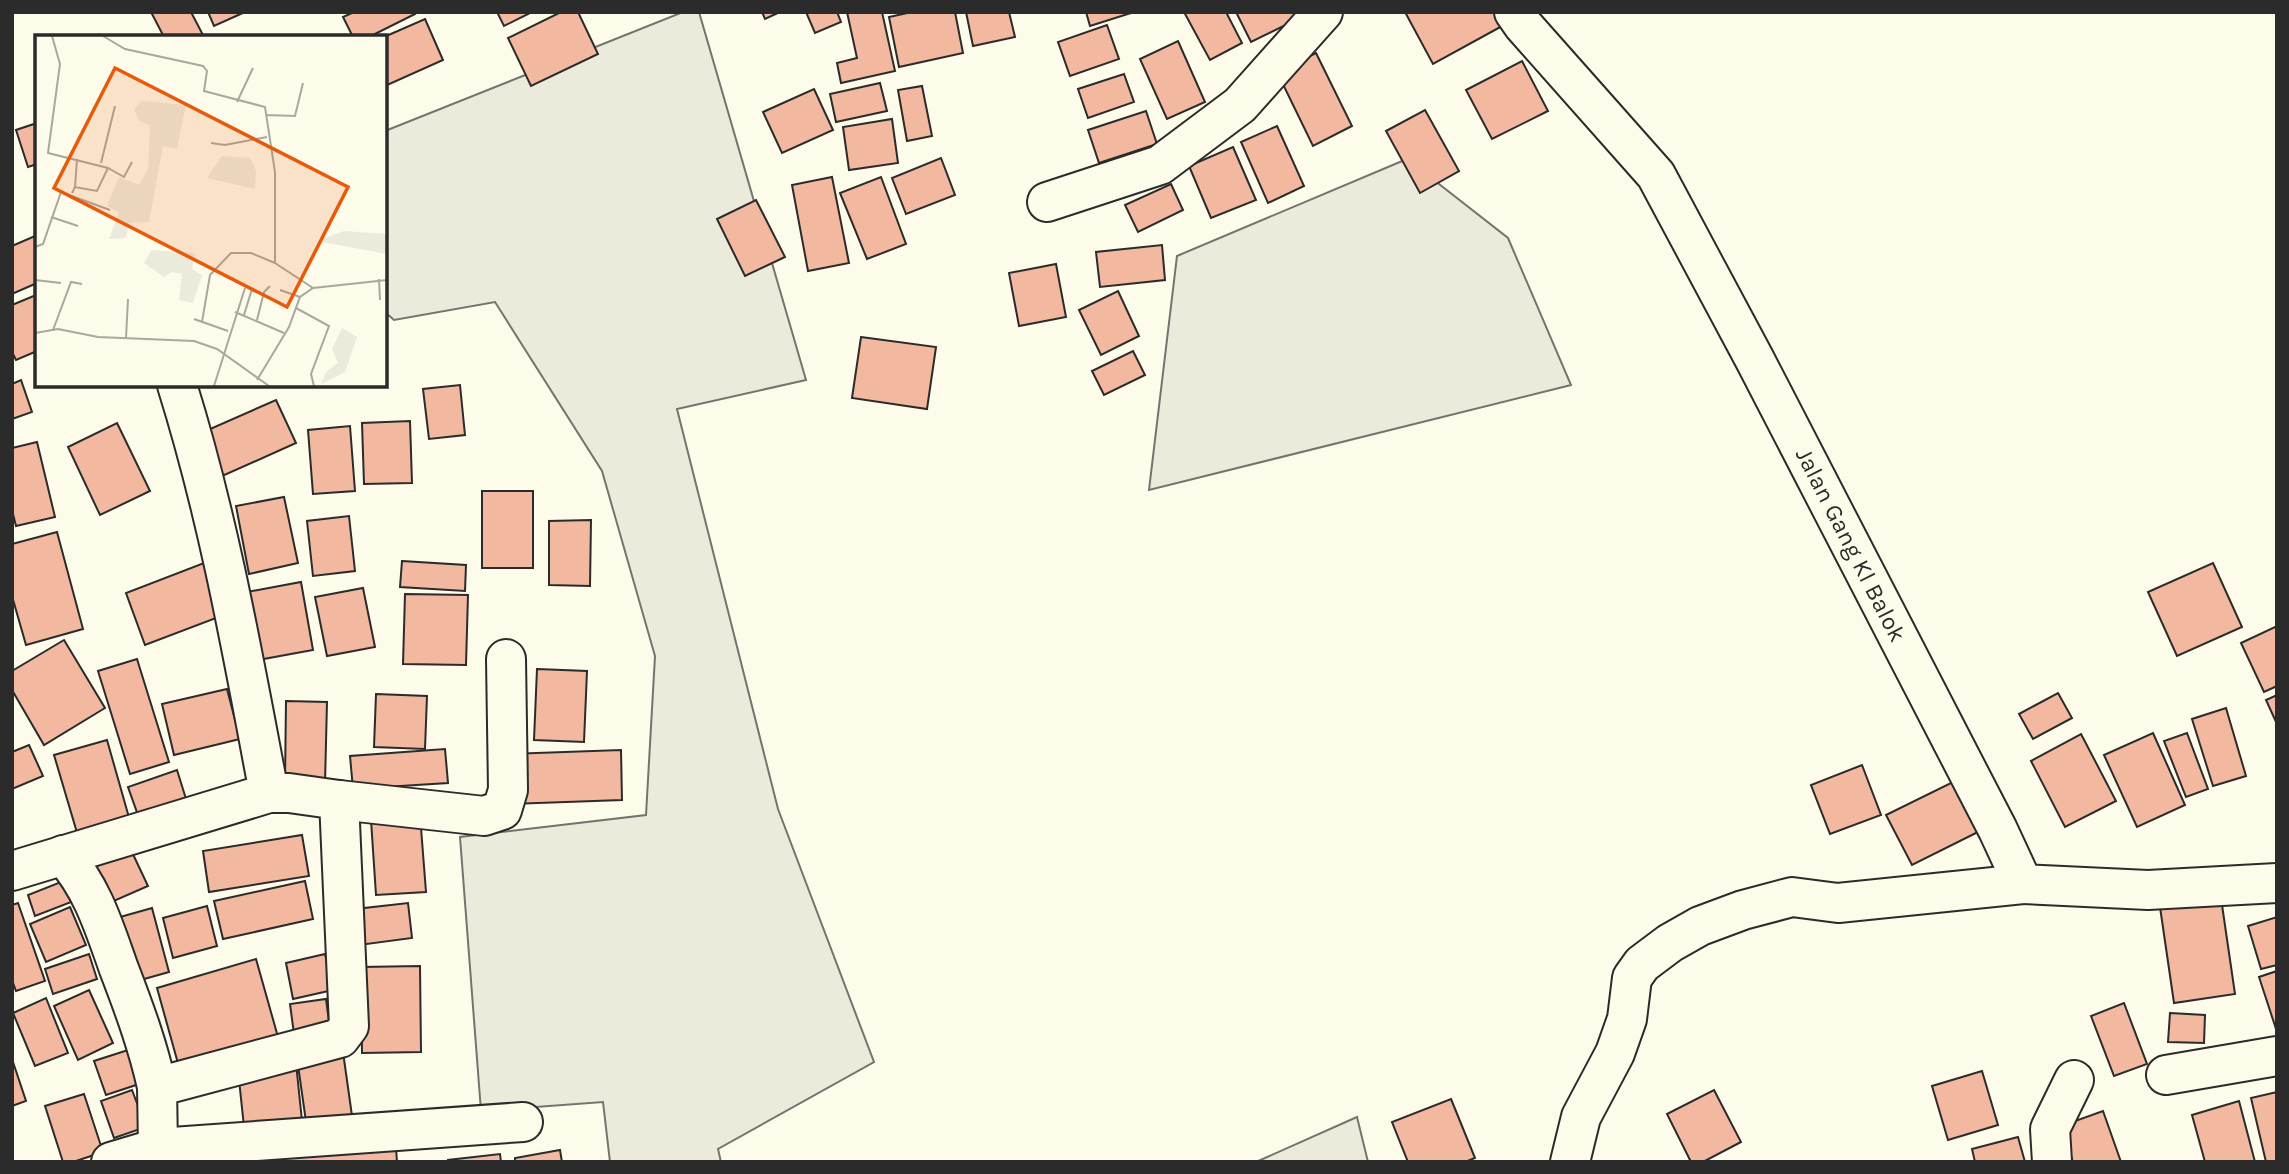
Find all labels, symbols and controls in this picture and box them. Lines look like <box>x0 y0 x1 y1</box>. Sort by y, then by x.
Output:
inset map <box>35 35 387 387</box>
street label: Jalan Gang Kl Balok <box>1790 443 1912 647</box>

